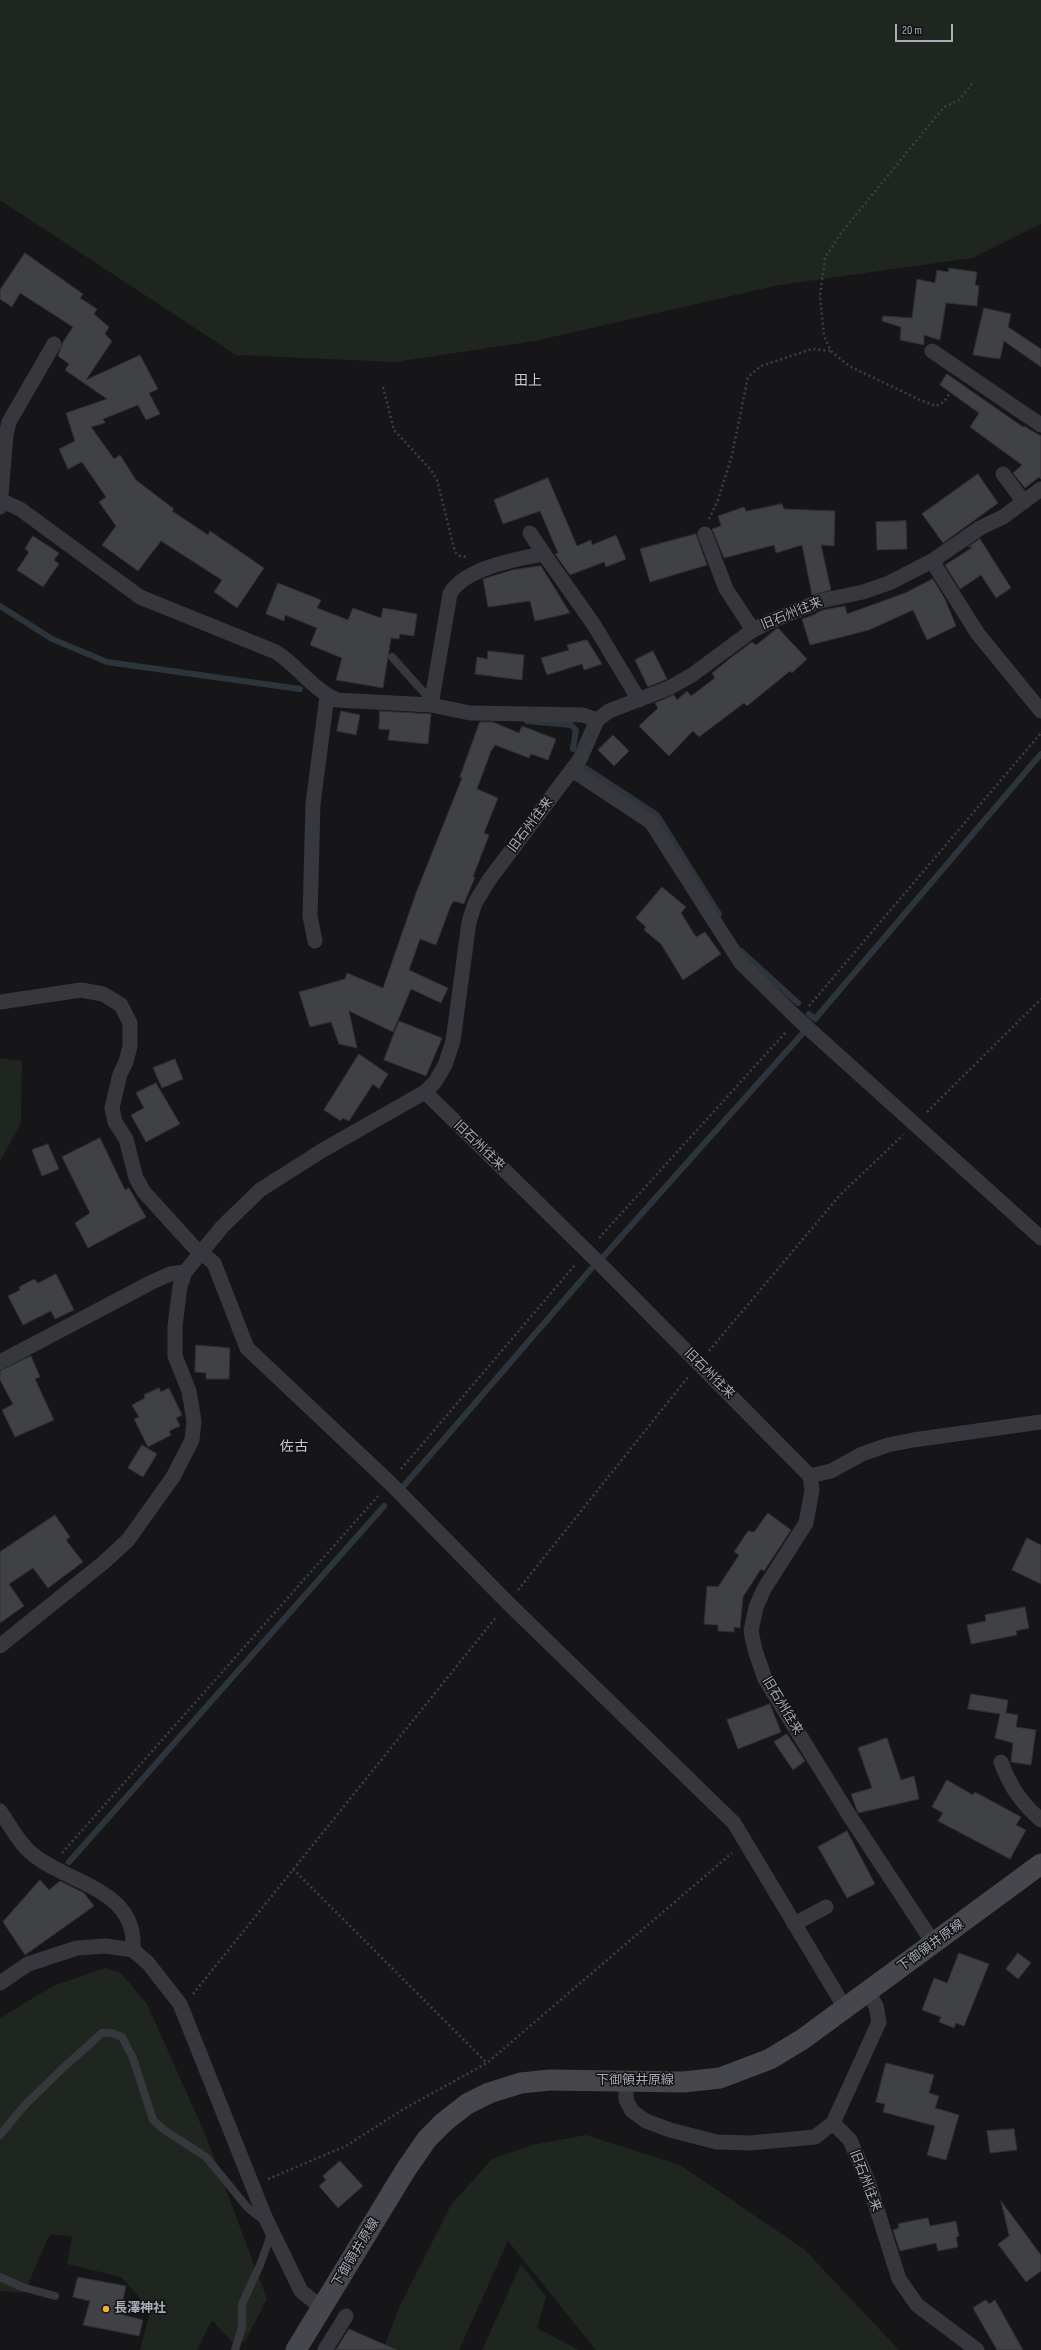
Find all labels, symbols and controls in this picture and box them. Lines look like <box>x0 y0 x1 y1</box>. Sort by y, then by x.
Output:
scale bar <box>897 16 955 42</box>
text: 20 m <box>902 23 922 38</box>
district label: 田上 <box>514 373 542 389</box>
street label: 旧石州往来 <box>759 595 825 633</box>
street label: 旧石州往来 <box>505 794 557 856</box>
street label: 旧石州往来 <box>450 1118 508 1174</box>
street label: 旧石州往来 <box>681 1346 737 1402</box>
district label: 佐古 <box>280 1439 308 1455</box>
street label: 旧石州往来 <box>759 1674 805 1738</box>
street label: 下御領井原線 <box>895 1917 967 1975</box>
street label: 下御領井原線 <box>596 2073 674 2089</box>
street label: 旧石州往来 <box>846 2148 884 2214</box>
street label: 下御領井原線 <box>329 2216 383 2290</box>
place label: 長澤神社 <box>114 2301 166 2317</box>
marker: 長澤神社 <box>101 2304 111 2314</box>

